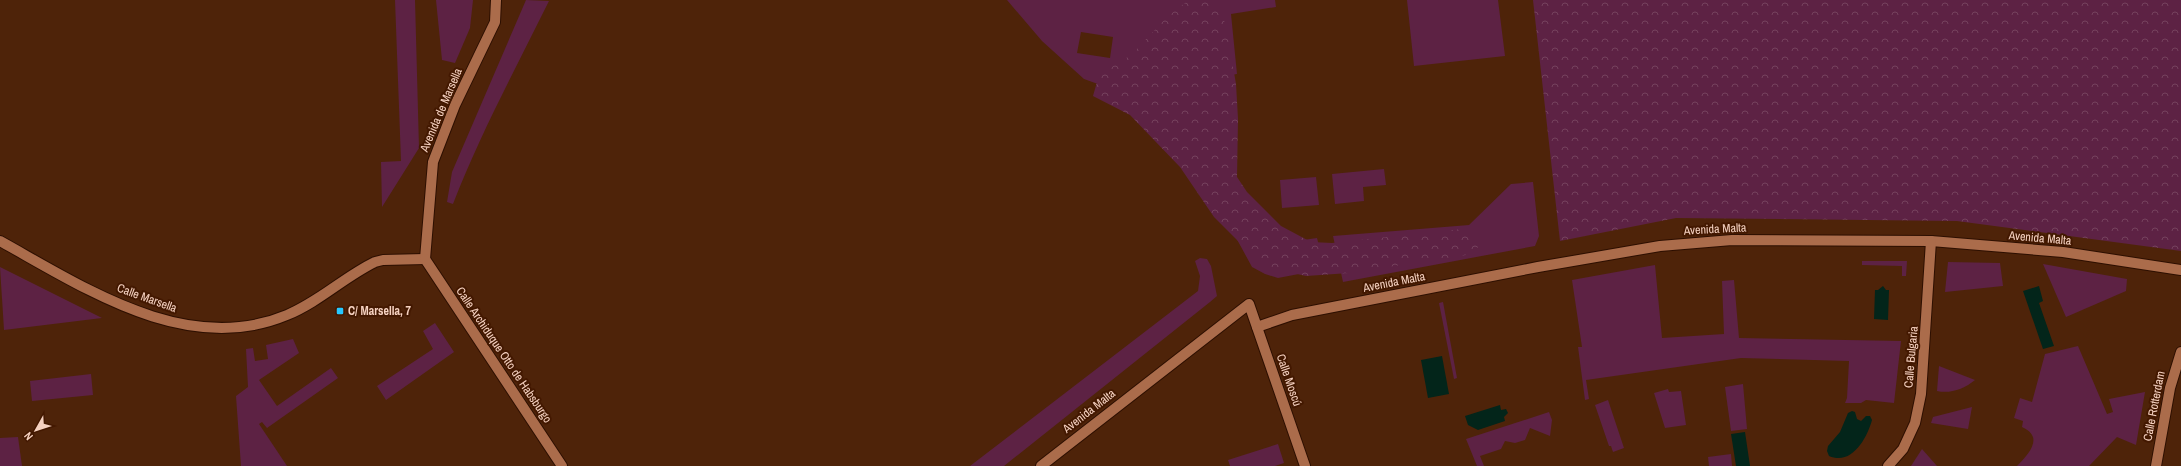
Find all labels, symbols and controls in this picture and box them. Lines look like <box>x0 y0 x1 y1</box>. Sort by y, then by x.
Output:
street label: Avenida de Marsella <box>416 65 466 155</box>
street label: Avenida Malta <box>1682 219 1747 239</box>
street label: Avenida Malta <box>2007 227 2072 249</box>
street label: Avenida Malta <box>1361 268 1427 296</box>
street label: Calle Marsella <box>115 280 180 316</box>
street label: Calle Archiduque Otto de Habsburgo <box>452 284 556 426</box>
place label: C/ Marsella, 7 <box>348 303 411 319</box>
marker: C/ Marsella, 7 <box>335 306 345 316</box>
street label: Calle Bulgaria <box>1900 325 1922 388</box>
street label: Calle Moscú <box>1273 352 1305 408</box>
street label: Calle Rotterdam <box>2139 370 2169 442</box>
street label: Avenida Malta <box>1059 385 1119 437</box>
north arrow <box>16 410 56 450</box>
text: N <box>21 429 36 443</box>

